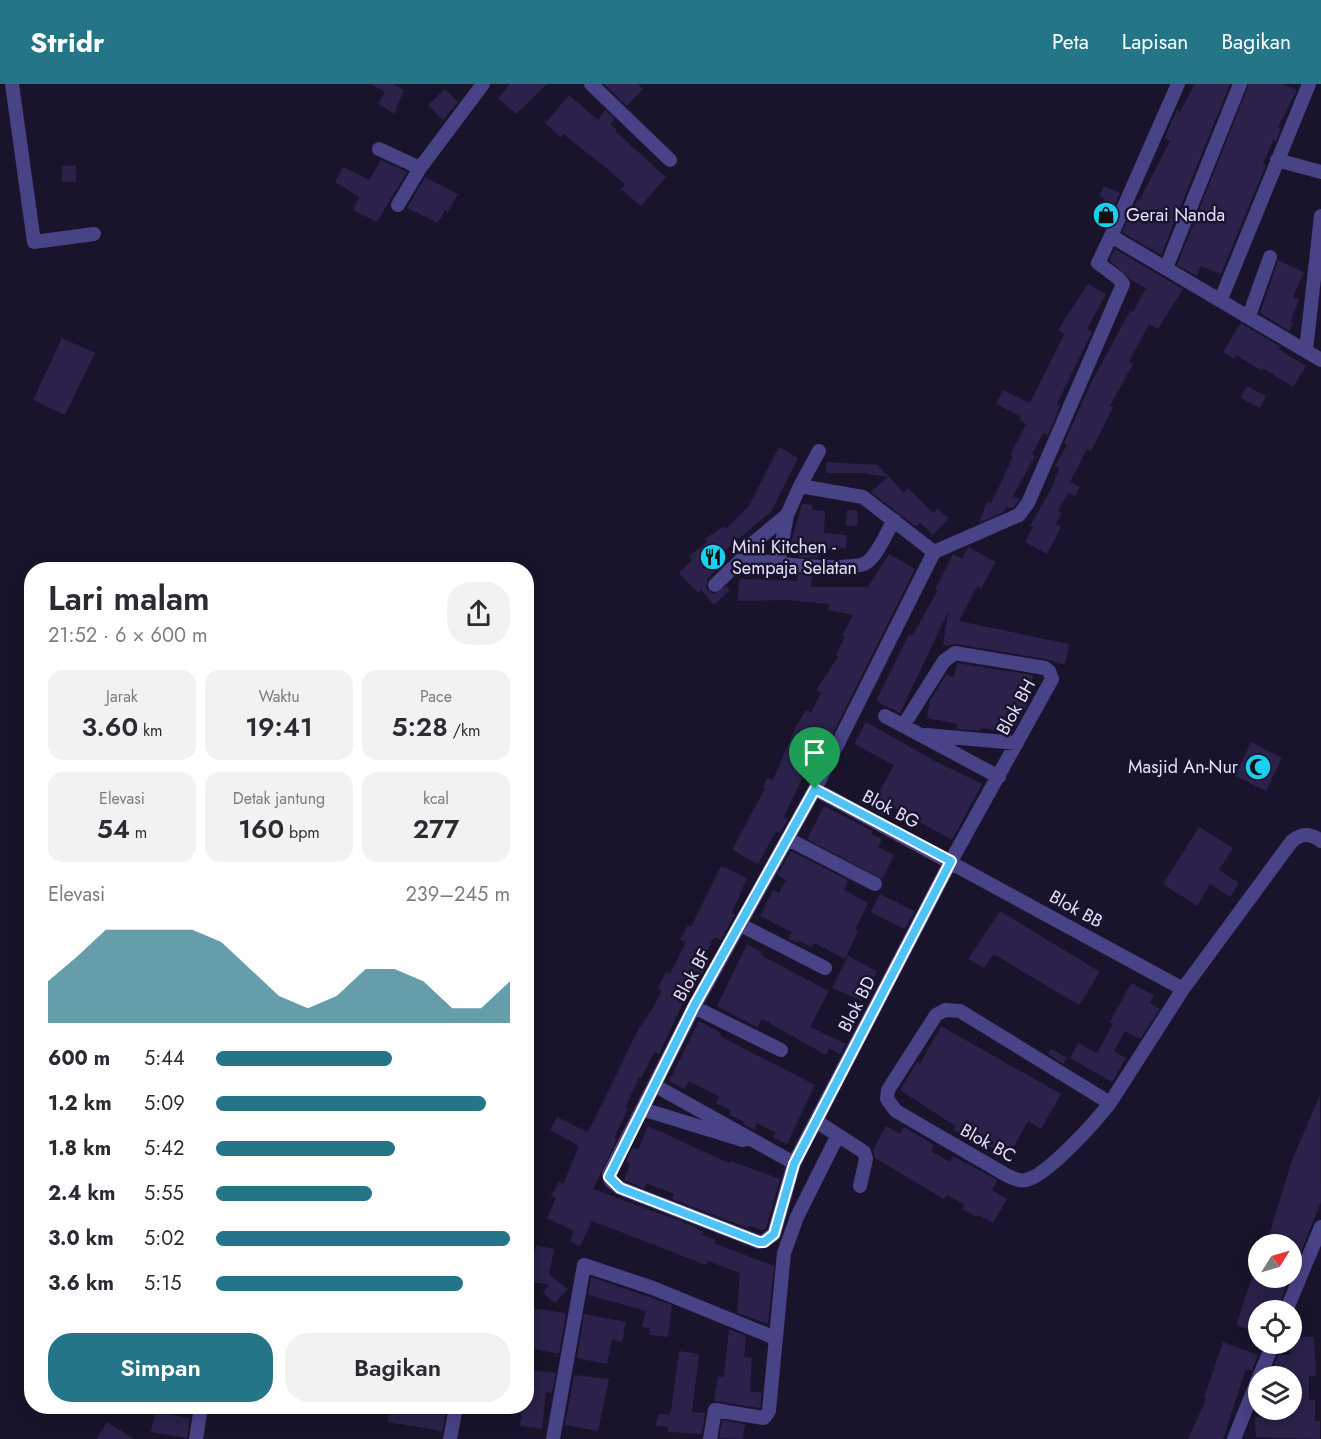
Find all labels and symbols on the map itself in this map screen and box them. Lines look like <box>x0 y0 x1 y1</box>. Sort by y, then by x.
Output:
shop icon: Gerai Nanda <box>1091 200 1121 230</box>
place label: Gerai Nanda <box>1126 202 1225 228</box>
place label: Mini Kitchen - Sempaja Selatan <box>732 534 857 581</box>
restaurant icon: Mini Kitchen - Sempaja Selatan <box>698 542 728 572</box>
street label: Blok BH <box>990 674 1042 740</box>
pin <box>789 727 840 789</box>
mosque icon: Masjid An-Nur <box>1243 752 1273 782</box>
place label: Masjid An-Nur <box>1128 754 1239 780</box>
street label: Blok BG <box>858 783 924 835</box>
street label: Blok BB <box>1045 884 1107 934</box>
street label: Blok BF <box>667 944 717 1006</box>
street label: Blok BD <box>832 972 882 1036</box>
street label: Blok BC <box>956 1117 1020 1169</box>
north arrow <box>1248 1234 1302 1288</box>

